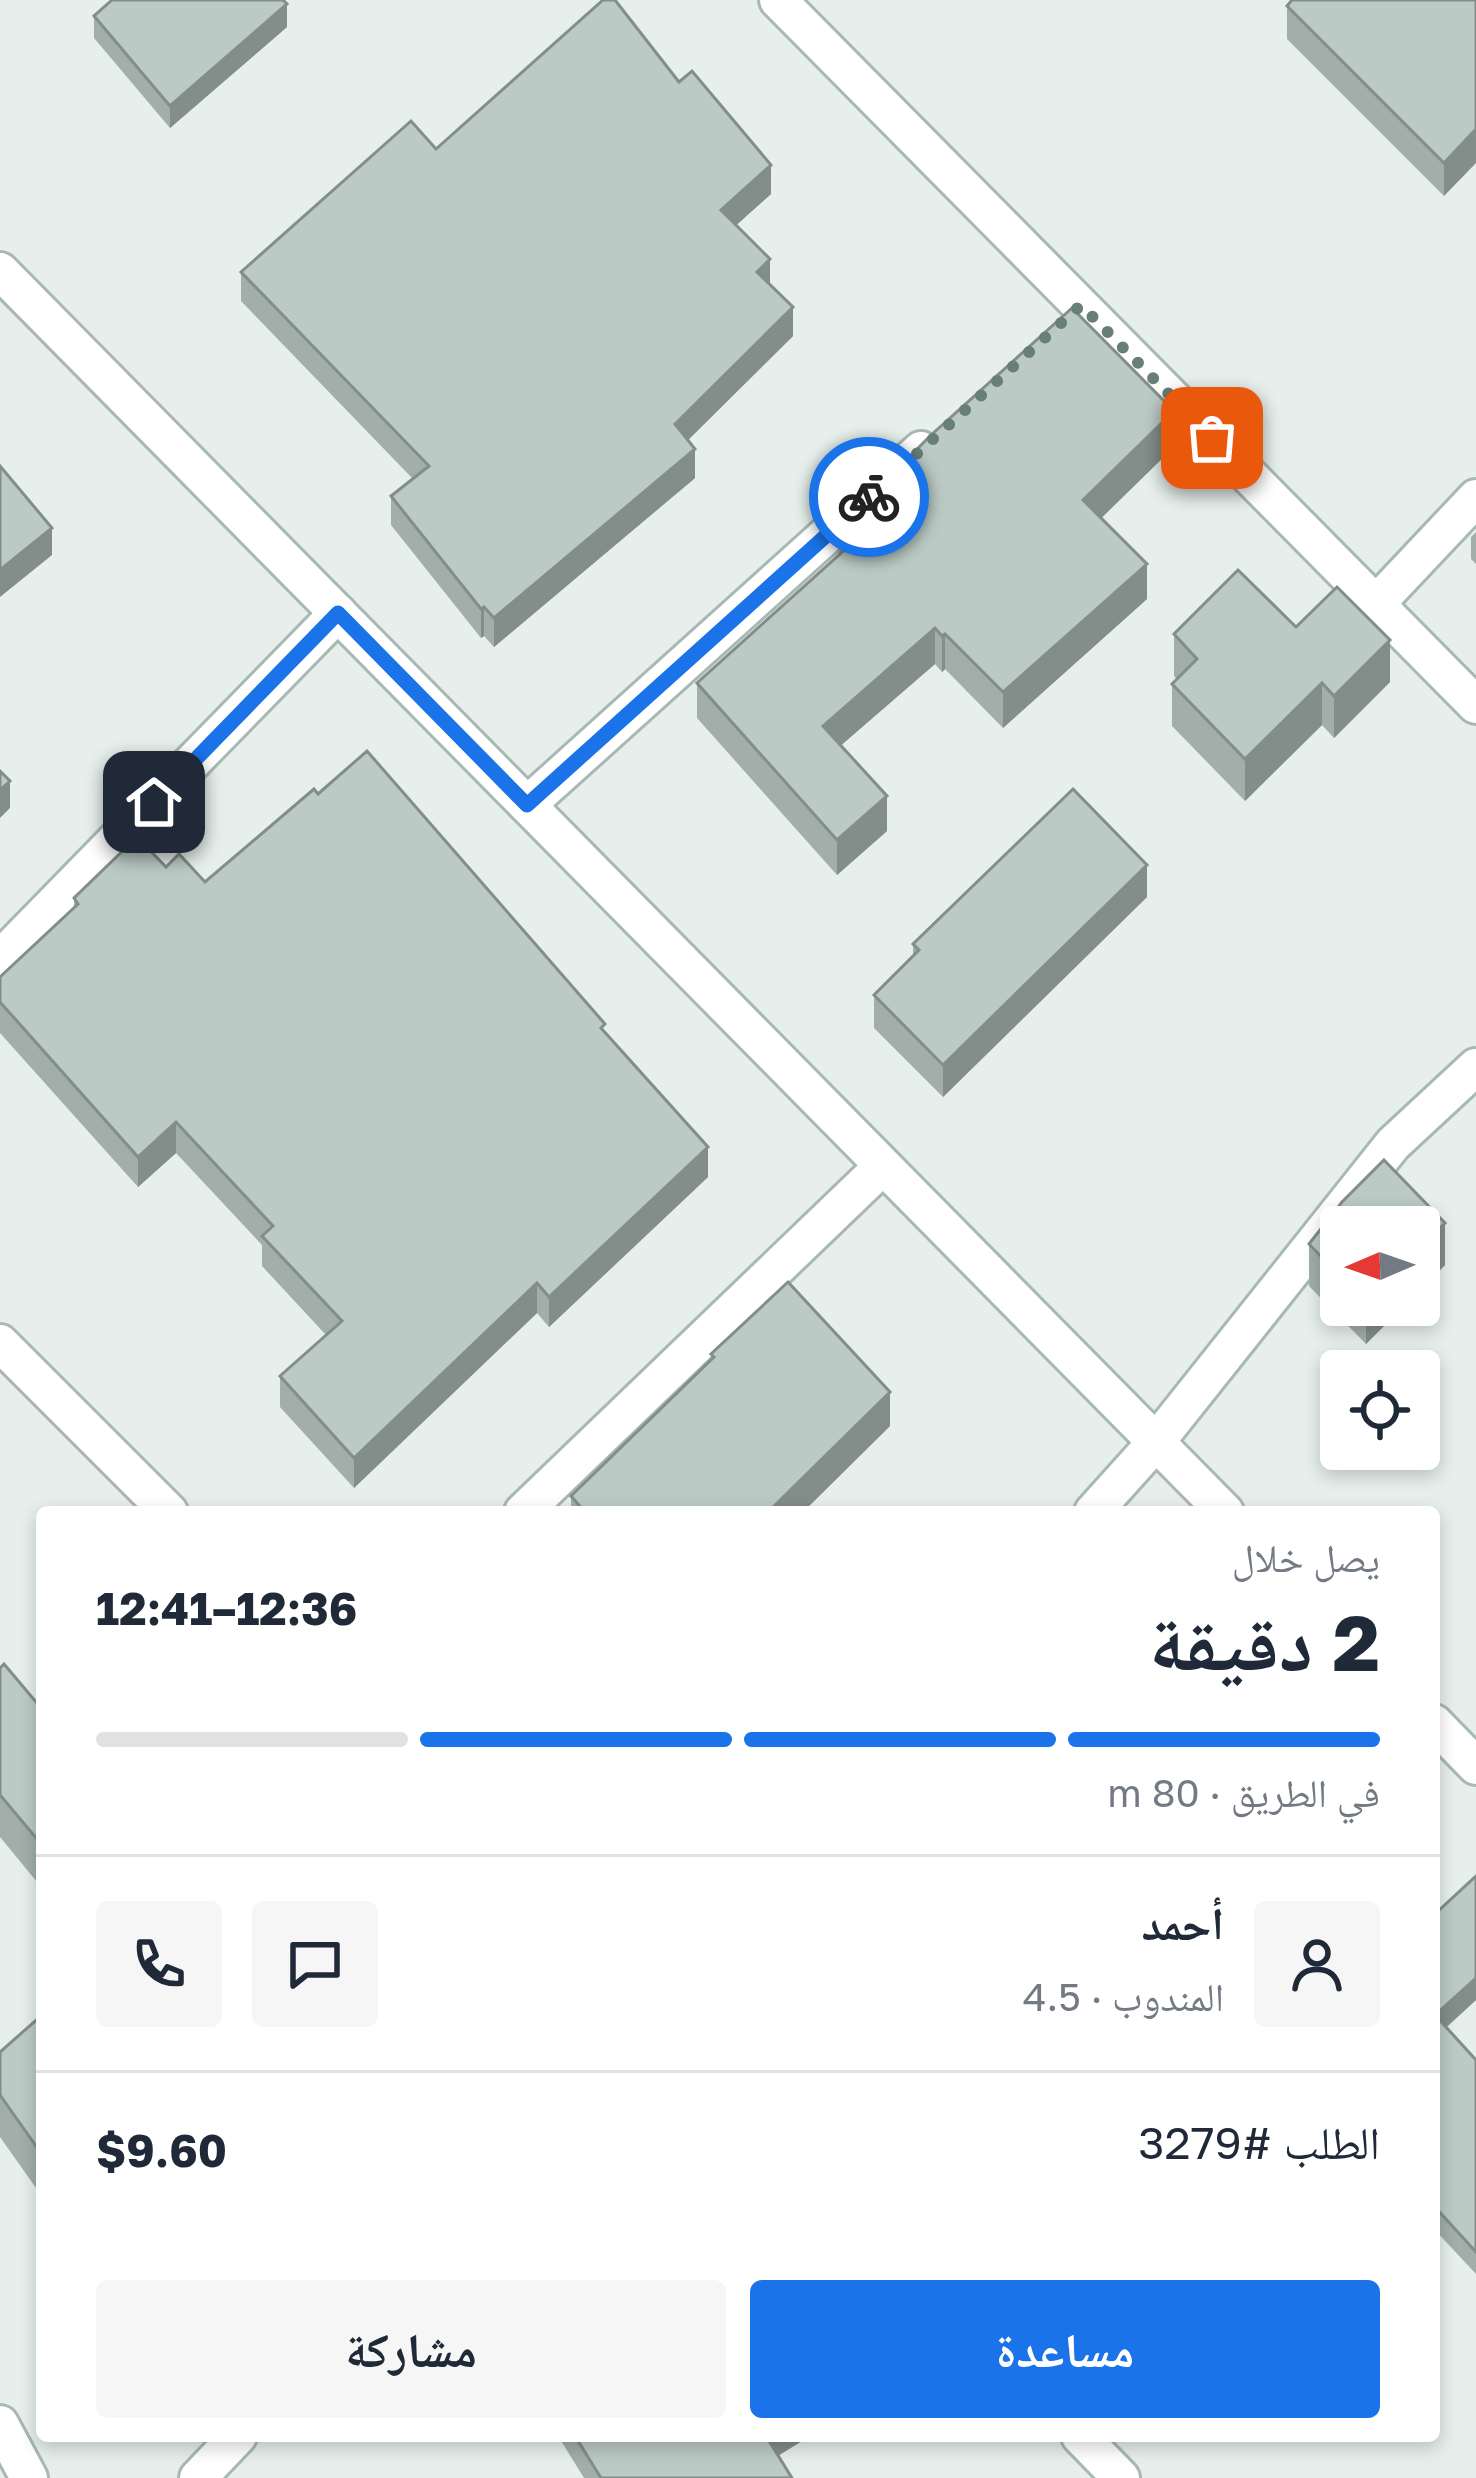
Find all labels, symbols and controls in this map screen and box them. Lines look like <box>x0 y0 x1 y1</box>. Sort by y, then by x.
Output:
pin <box>1161 387 1263 489</box>
icon: bag <box>1179 405 1245 471</box>
courier <box>809 437 929 557</box>
icon: bike <box>836 464 902 530</box>
pin <box>103 751 205 853</box>
icon: home <box>121 769 187 835</box>
north arrow <box>1320 1206 1440 1326</box>
map controls <box>1320 1206 1440 1470</box>
button: locate <box>1320 1350 1440 1470</box>
text: يصل خلال <box>1232 1534 1380 1581</box>
text: 12:36–12:41 <box>96 1581 357 1635</box>
text: 2 دقيقة <box>1149 1595 1380 1688</box>
text: في الطريق · 80 m <box>1107 1769 1380 1816</box>
text: أحمد <box>1142 1896 1224 1950</box>
button: phone <box>96 1901 222 2027</box>
button: chat <box>252 1901 378 2027</box>
button: person <box>1254 1901 1380 2027</box>
text: المندوب · 4.5 <box>1023 1973 1224 2020</box>
text: الطلب #3279 <box>1138 2115 1380 2169</box>
text: $9.60 <box>96 2123 227 2177</box>
button: مشاركة <box>96 2280 726 2418</box>
button: مساعدة <box>750 2280 1380 2418</box>

